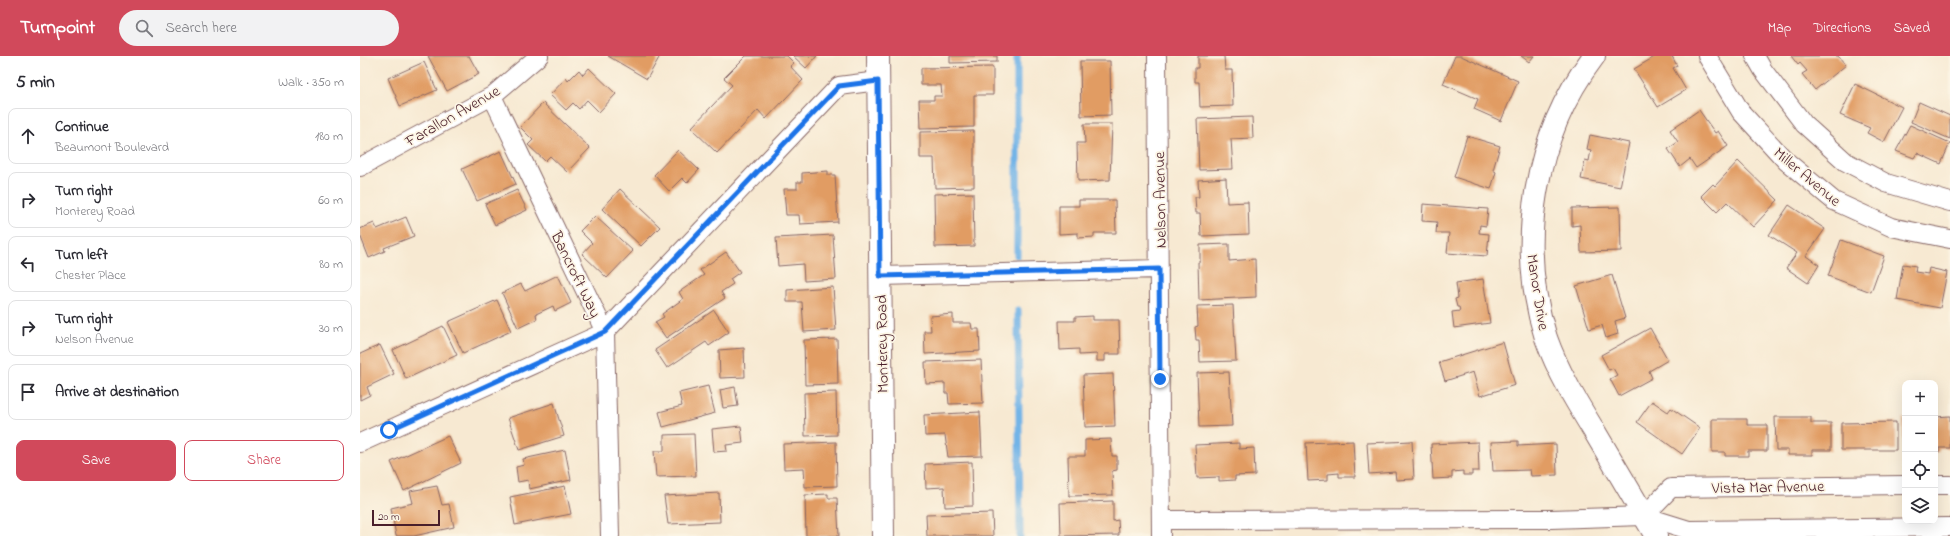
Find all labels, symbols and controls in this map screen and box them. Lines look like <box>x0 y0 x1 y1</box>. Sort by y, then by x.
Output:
search box <box>119 10 399 46</box>
text: Turnpoint <box>20 15 95 42</box>
icon: search <box>133 17 155 39</box>
text: Search here <box>165 17 237 39</box>
text: Map <box>1768 18 1791 39</box>
text: Directions <box>1813 18 1871 39</box>
text: Saved <box>1893 18 1930 39</box>
text: 5 min <box>16 70 55 95</box>
text: Walk · 350 m <box>278 73 344 92</box>
street label: Farallon Avenue <box>400 79 506 154</box>
text: Continue <box>55 116 109 138</box>
icon: ahead <box>17 125 39 147</box>
text: 180 m <box>315 127 343 146</box>
text: Beaumont Boulevard <box>55 138 169 157</box>
street label: Miller Avenue <box>1768 142 1846 214</box>
street label: Nelson Avenue <box>1148 151 1174 249</box>
text: Turn right <box>55 180 113 202</box>
icon: right <box>17 189 39 211</box>
text: 60 m <box>318 191 343 210</box>
text: Monterey Road <box>55 202 135 221</box>
street label: Bancroft Way <box>543 227 607 322</box>
text: Turn left <box>55 244 108 266</box>
street label: Manor Drive <box>1519 252 1555 333</box>
icon: left <box>17 253 39 275</box>
text: 80 m <box>319 255 343 274</box>
text: Chester Place <box>55 266 126 285</box>
street label: Monterey Road <box>870 295 896 393</box>
text: Turn right <box>55 308 113 330</box>
icon: right <box>17 317 39 339</box>
text: 30 m <box>319 319 343 338</box>
text: Nelson Avenue <box>55 330 134 349</box>
route end <box>1151 370 1169 388</box>
map controls <box>1902 380 1938 524</box>
button: + <box>1902 380 1938 416</box>
icon: arrive <box>17 381 39 403</box>
text: Arrive at destination <box>55 381 179 403</box>
button: − <box>1902 416 1938 452</box>
route start <box>380 421 398 439</box>
button: Save <box>16 440 176 481</box>
button: Share <box>184 440 344 481</box>
button: locate <box>1902 452 1938 488</box>
street label: Vista Mar Avenue <box>1711 475 1825 501</box>
button: layers <box>1902 488 1938 524</box>
scale bar <box>372 508 440 527</box>
text: 20 m <box>378 509 400 525</box>

